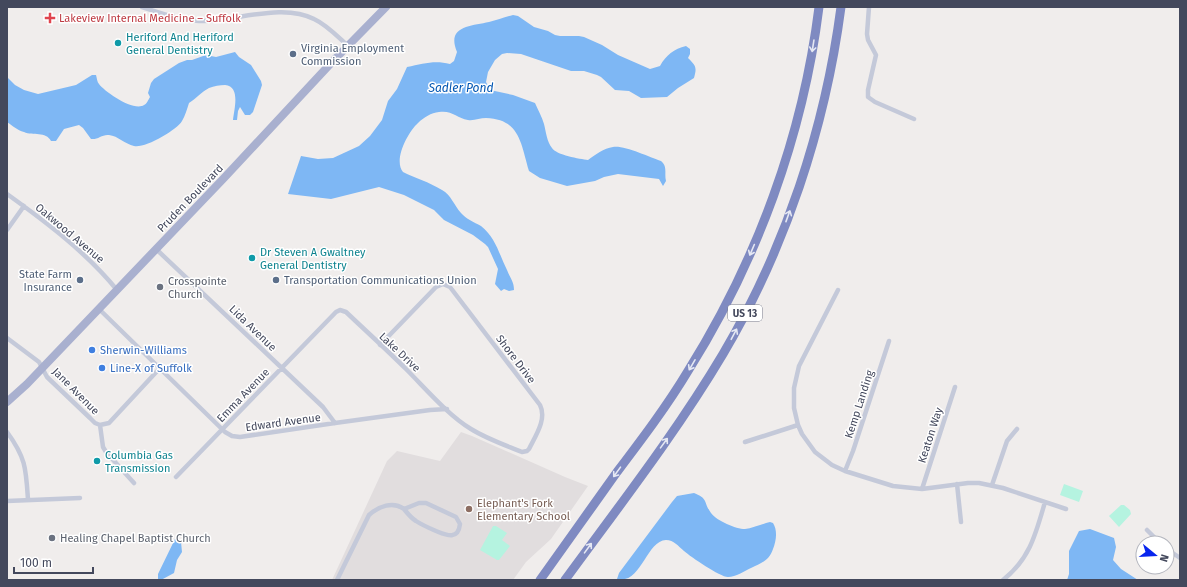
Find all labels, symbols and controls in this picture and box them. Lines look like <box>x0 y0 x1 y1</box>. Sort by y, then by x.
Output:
marker: Lakeview Internal Medicine – Suffolk <box>44 12 56 24</box>
place label: Lakeview Internal Medicine – Suffolk <box>59 12 241 25</box>
place label: Heriford And Heriford General Dentistry <box>126 31 234 57</box>
marker: Heriford And Heriford General Dentistry <box>113 38 123 48</box>
one-way arrow <box>809 39 817 52</box>
place label: Virginia Employment Commission <box>301 42 404 68</box>
marker: Virginia Employment Commission <box>288 49 298 59</box>
water label: Sadler Pond <box>427 81 494 95</box>
street label: Pruden Boulevard <box>155 162 226 235</box>
street label: Oakwood Avenue <box>33 201 107 266</box>
one-way arrow <box>785 210 793 222</box>
one-way arrow <box>748 244 755 256</box>
place label: Dr Steven A Gwaltney General Dentistry <box>260 246 366 272</box>
marker: Dr Steven A Gwaltney General Dentistry <box>247 253 257 263</box>
place label: State Farm Insurance <box>19 268 72 294</box>
place label: Transportation Communications Union <box>284 274 477 287</box>
marker: State Farm Insurance <box>75 275 85 285</box>
place label: Crosspointe Church <box>168 275 227 301</box>
marker: Transportation Communications Union <box>271 275 281 285</box>
marker: Crosspointe Church <box>155 282 165 292</box>
street label: Lida Avenue <box>226 303 279 354</box>
road number: US 13 <box>728 305 762 321</box>
one-way arrow <box>731 328 739 340</box>
street label: Lake Drive <box>376 330 423 375</box>
street label: Shore Drive <box>493 332 538 386</box>
place label: Sherwin-Williams <box>100 344 187 357</box>
marker: Sherwin-Williams <box>87 345 97 355</box>
one-way arrow <box>687 359 695 371</box>
place label: Line-X of Suffolk <box>110 362 192 375</box>
marker: Line-X of Suffolk <box>97 363 107 373</box>
street label: Jane Avenue <box>49 365 102 418</box>
street label: Emma Avenue <box>214 366 272 425</box>
street label: Kemp Landing <box>842 368 877 440</box>
street label: Keaton Way <box>915 405 946 465</box>
street label: Edward Avenue <box>245 411 322 434</box>
one-way arrow <box>660 438 668 449</box>
place label: Columbia Gas Transmission <box>105 449 173 475</box>
marker: Columbia Gas Transmission <box>92 456 102 466</box>
one-way arrow <box>613 466 622 477</box>
place label: Elephant's Fork Elementary School <box>477 497 570 523</box>
marker: Elephant's Fork Elementary School <box>464 504 474 514</box>
place label: Healing Chapel Baptist Church <box>60 532 211 545</box>
marker: Healing Chapel Baptist Church <box>47 533 57 543</box>
north arrow <box>1135 535 1175 575</box>
one-way arrow <box>584 543 592 554</box>
scale bar <box>14 549 93 575</box>
text: N <box>1157 552 1171 563</box>
text: 100 m <box>20 556 52 570</box>

